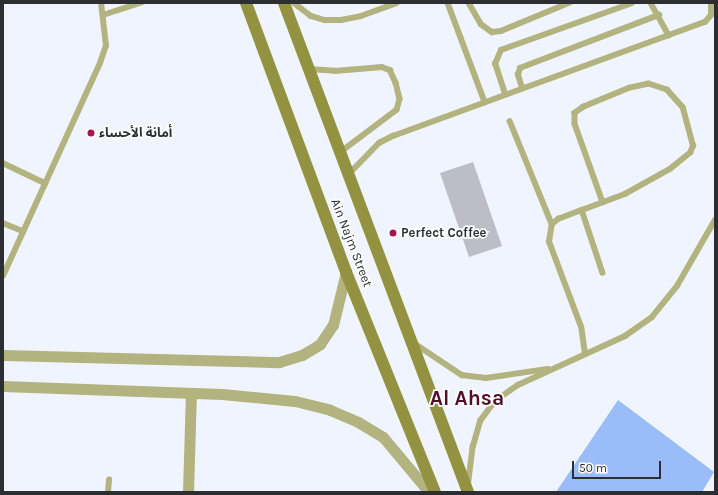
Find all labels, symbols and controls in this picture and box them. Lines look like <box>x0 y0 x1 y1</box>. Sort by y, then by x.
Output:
place label: أمانة الأحساء <box>99 125 172 141</box>
marker: أمانة الأحساء <box>86 128 96 138</box>
street label: Ain Najm Street <box>327 197 375 289</box>
place label: Perfect Coffee <box>401 225 486 241</box>
marker: Perfect Coffee <box>388 228 398 238</box>
district label: Al Ahsa <box>430 385 504 411</box>
scale bar <box>574 453 663 479</box>
text: 50 m <box>579 461 607 475</box>

